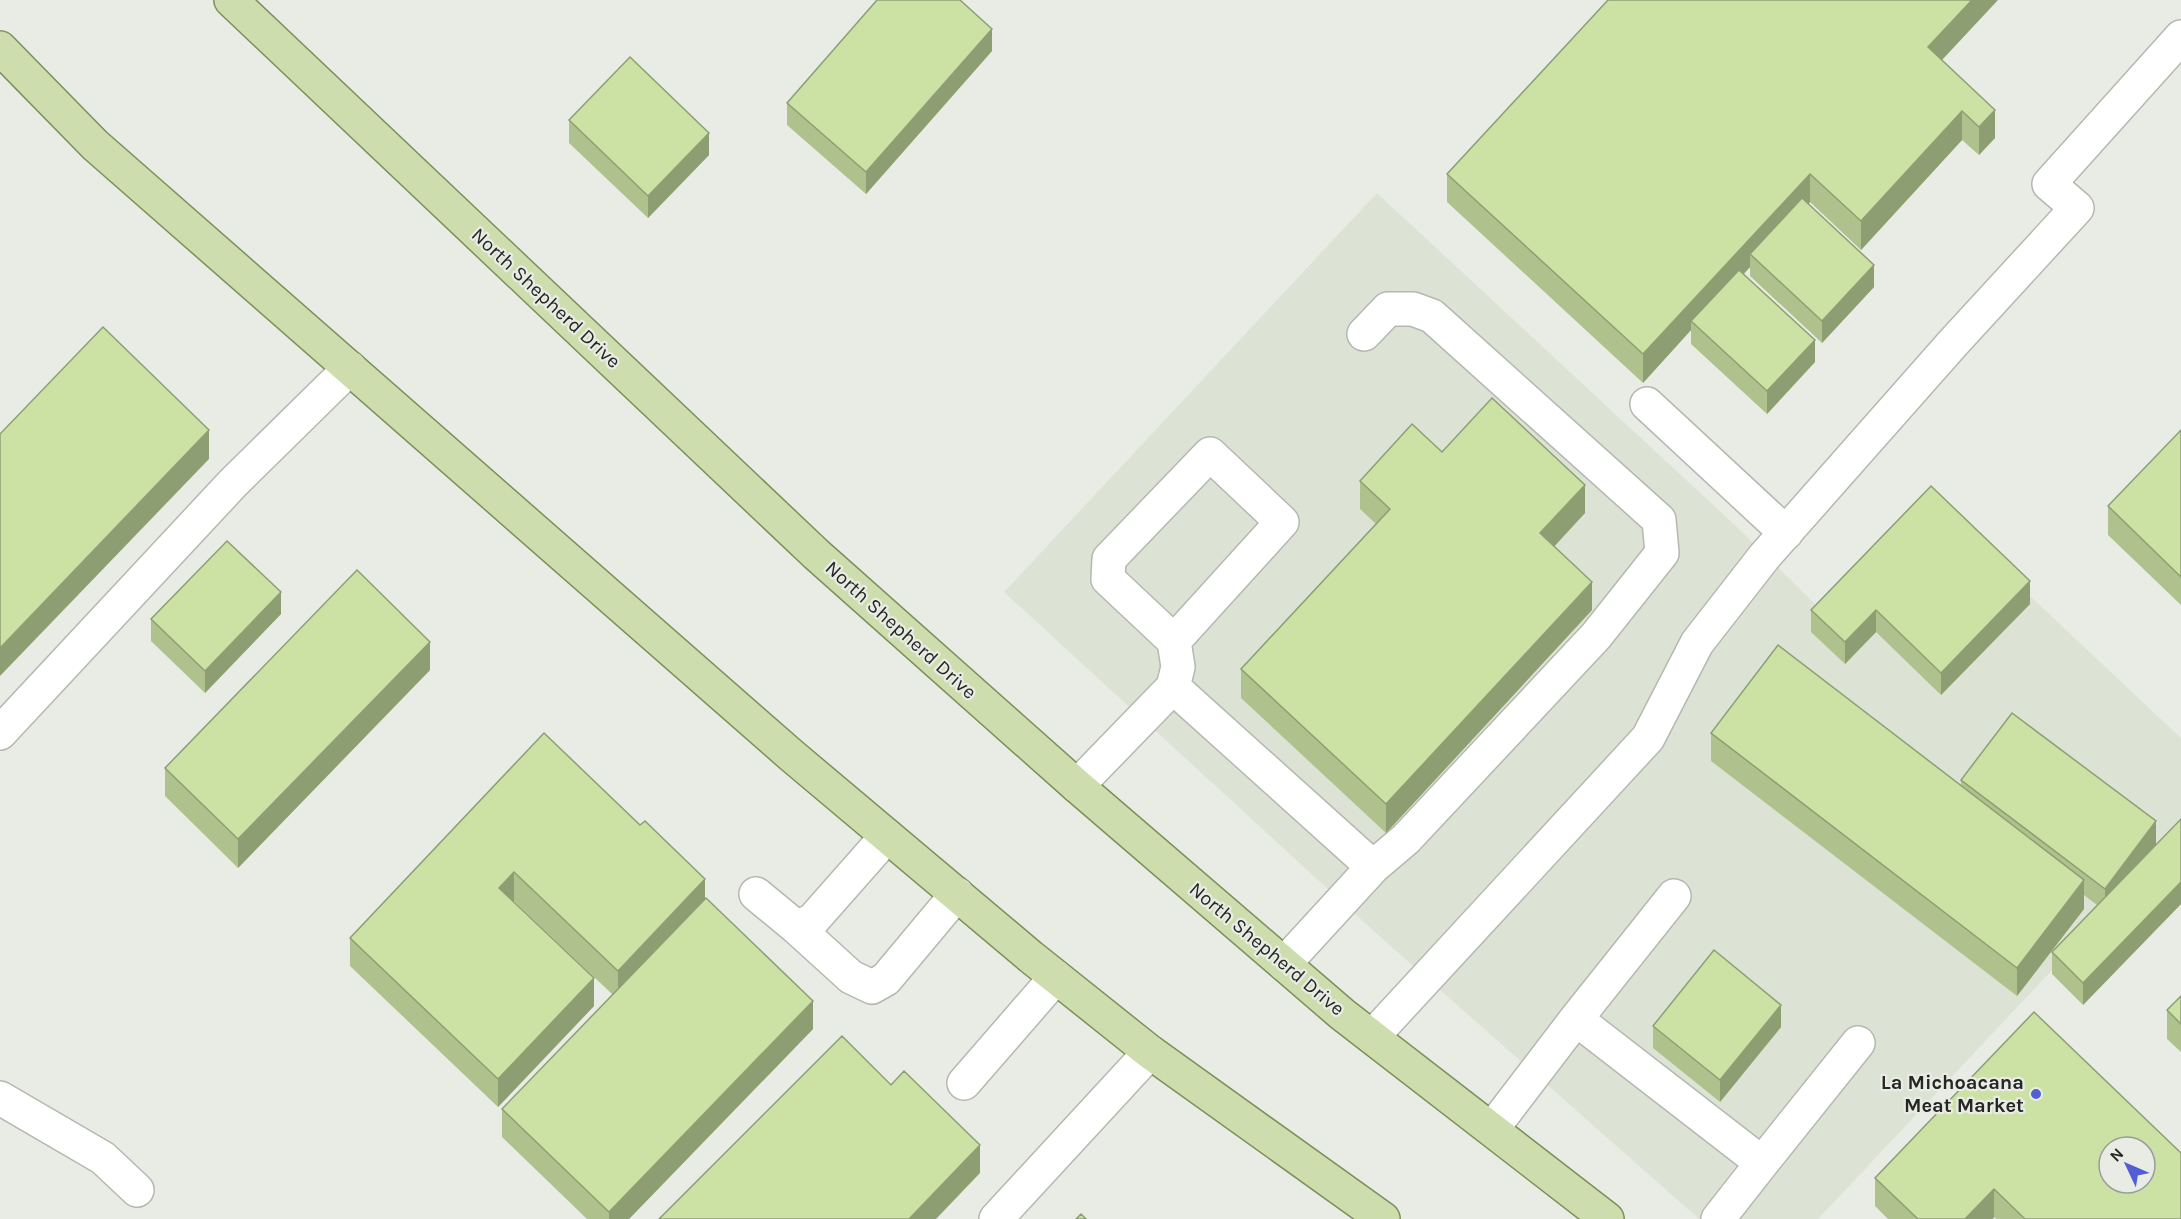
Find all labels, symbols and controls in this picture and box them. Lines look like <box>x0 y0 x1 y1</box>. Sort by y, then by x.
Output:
street label: North Shepherd Drive <box>467 223 625 373</box>
street label: North Shepherd Drive <box>821 556 981 704</box>
street label: North Shepherd Drive <box>1185 877 1349 1021</box>
place label: La Michoacana Meat Market <box>1881 1071 2024 1117</box>
marker: La Michoacana Meat Market <box>2029 1087 2043 1101</box>
north arrow <box>2097 1135 2157 1195</box>
text: N <box>2106 1144 2127 1166</box>

